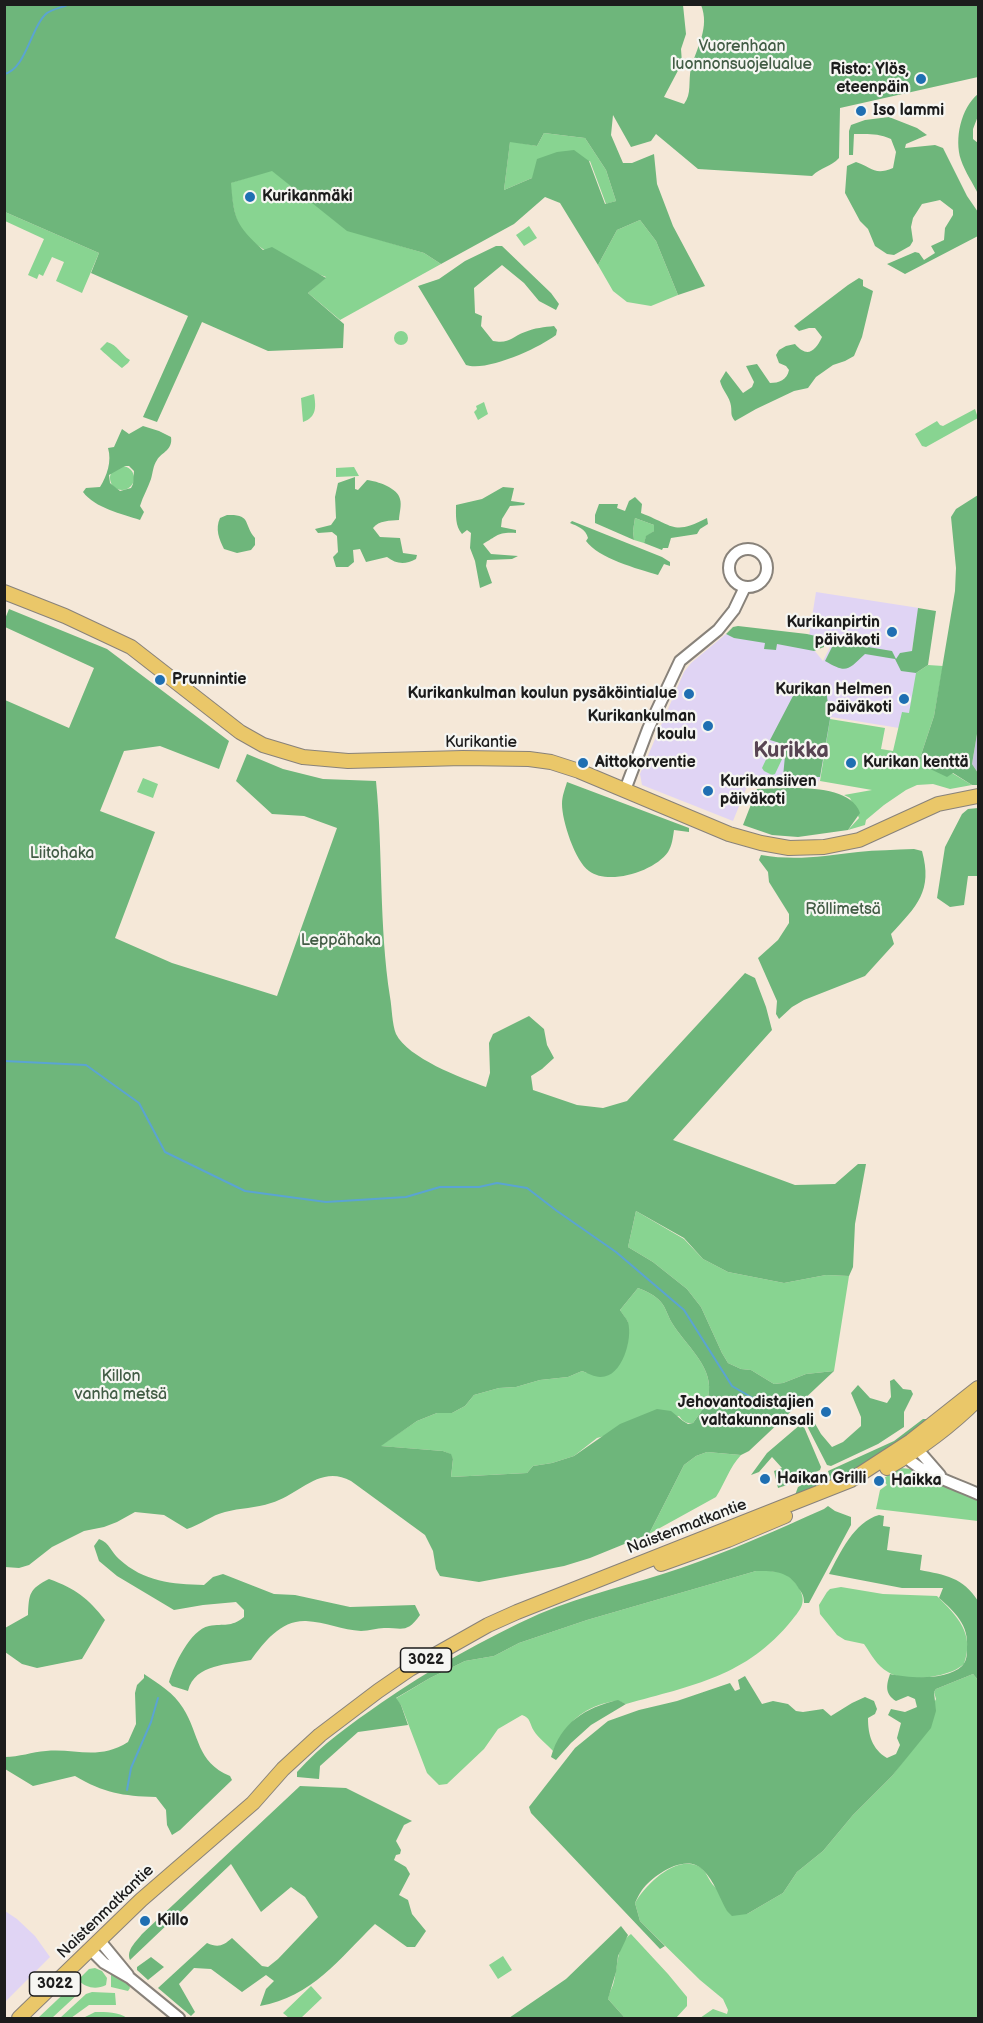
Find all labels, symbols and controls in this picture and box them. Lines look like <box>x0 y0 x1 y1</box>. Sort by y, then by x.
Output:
park label: Vuorenhaan luonnonsuojelualue <box>672 37 812 75</box>
place label: Risto: Ylös, eteenpäin <box>830 60 909 98</box>
marker: Risto: Ylös, eteenpäin <box>914 72 928 86</box>
place label: Iso lammi <box>873 101 944 121</box>
marker: Iso lammi <box>854 104 868 118</box>
place label: Kurikanmäki <box>262 187 353 207</box>
marker: Kurikanmäki <box>243 190 257 204</box>
place label: Kurikanpirtin päiväkoti <box>786 613 880 651</box>
marker: Kurikanpirtin päiväkoti <box>885 625 899 639</box>
place label: Prunnintie <box>172 670 247 690</box>
marker: Prunnintie <box>153 673 167 687</box>
place label: Kurikan Helmen päiväkoti <box>775 680 892 718</box>
place label: Kurikankulman koulun pysäköintialue <box>408 684 677 704</box>
marker: Kurikankulman koulun pysäköintialue <box>682 687 696 701</box>
marker: Kurikan Helmen päiväkoti <box>897 692 911 706</box>
place label: Kurikankulman koulu <box>587 707 696 745</box>
marker: Kurikankulman koulu <box>701 719 715 733</box>
street label: Kurikantie <box>445 733 517 753</box>
district label: Kurikka <box>753 738 829 764</box>
place label: Aittokorventie <box>595 753 696 773</box>
place label: Kurikan kenttä <box>863 753 969 773</box>
marker: Aittokorventie <box>576 756 590 770</box>
marker: Kurikan kenttä <box>844 756 858 770</box>
place label: Kurikansiiven päiväkoti <box>720 772 817 810</box>
marker: Kurikansiiven päiväkoti <box>701 784 715 798</box>
park label: Liitohaka <box>30 844 94 864</box>
park label: Röllimetsä <box>805 900 881 920</box>
park label: Leppähaka <box>301 931 381 951</box>
park label: Killon vanha metsä <box>75 1367 167 1405</box>
place label: Jehovantodistajien valtakunnansali <box>678 1393 814 1431</box>
marker: Jehovantodistajien valtakunnansali <box>819 1405 833 1419</box>
place label: Haikan Grilli <box>777 1469 866 1489</box>
place label: Haikka <box>891 1471 942 1491</box>
marker: Haikan Grilli <box>758 1472 772 1486</box>
marker: Haikka <box>872 1474 886 1488</box>
street label: Naistenmatkantie <box>624 1495 750 1559</box>
road number: 3022 <box>400 1648 452 1672</box>
street label: Naistenmatkantie <box>54 1861 158 1963</box>
place label: Killo <box>157 1911 189 1931</box>
marker: Killo <box>138 1914 152 1928</box>
road number: 3022 <box>29 1972 80 1996</box>

